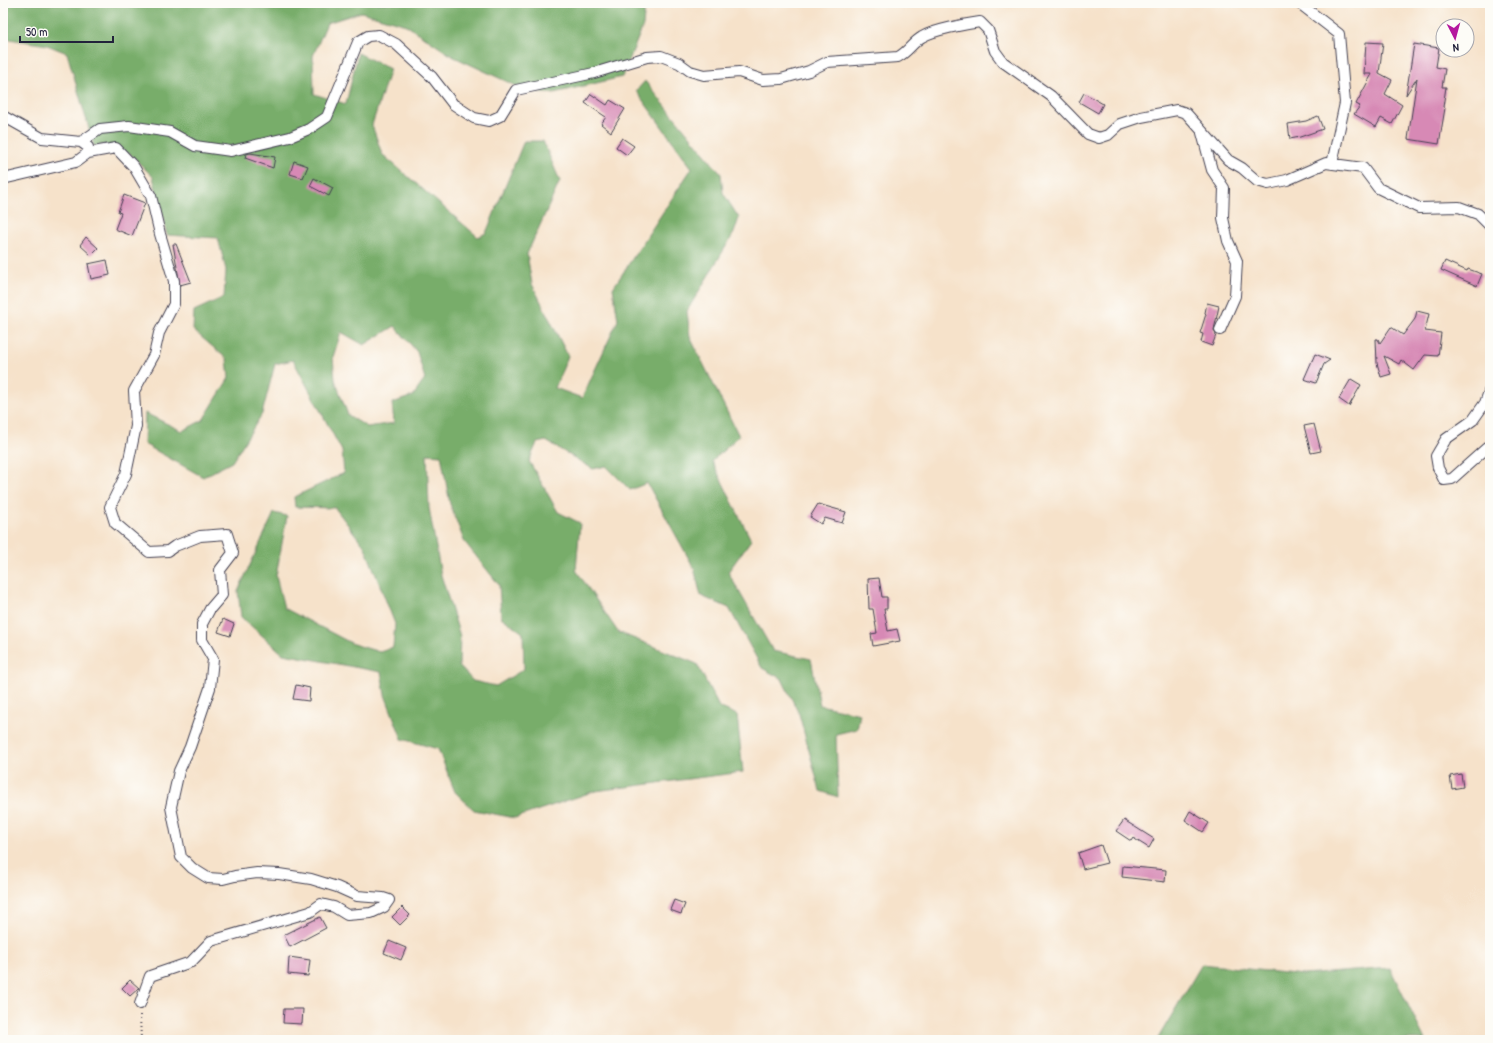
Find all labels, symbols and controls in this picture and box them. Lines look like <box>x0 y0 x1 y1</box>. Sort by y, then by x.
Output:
scale bar <box>20 18 113 44</box>
north arrow <box>1435 18 1475 58</box>
text: 50 m <box>26 23 47 40</box>
text: N <box>1452 41 1460 55</box>

